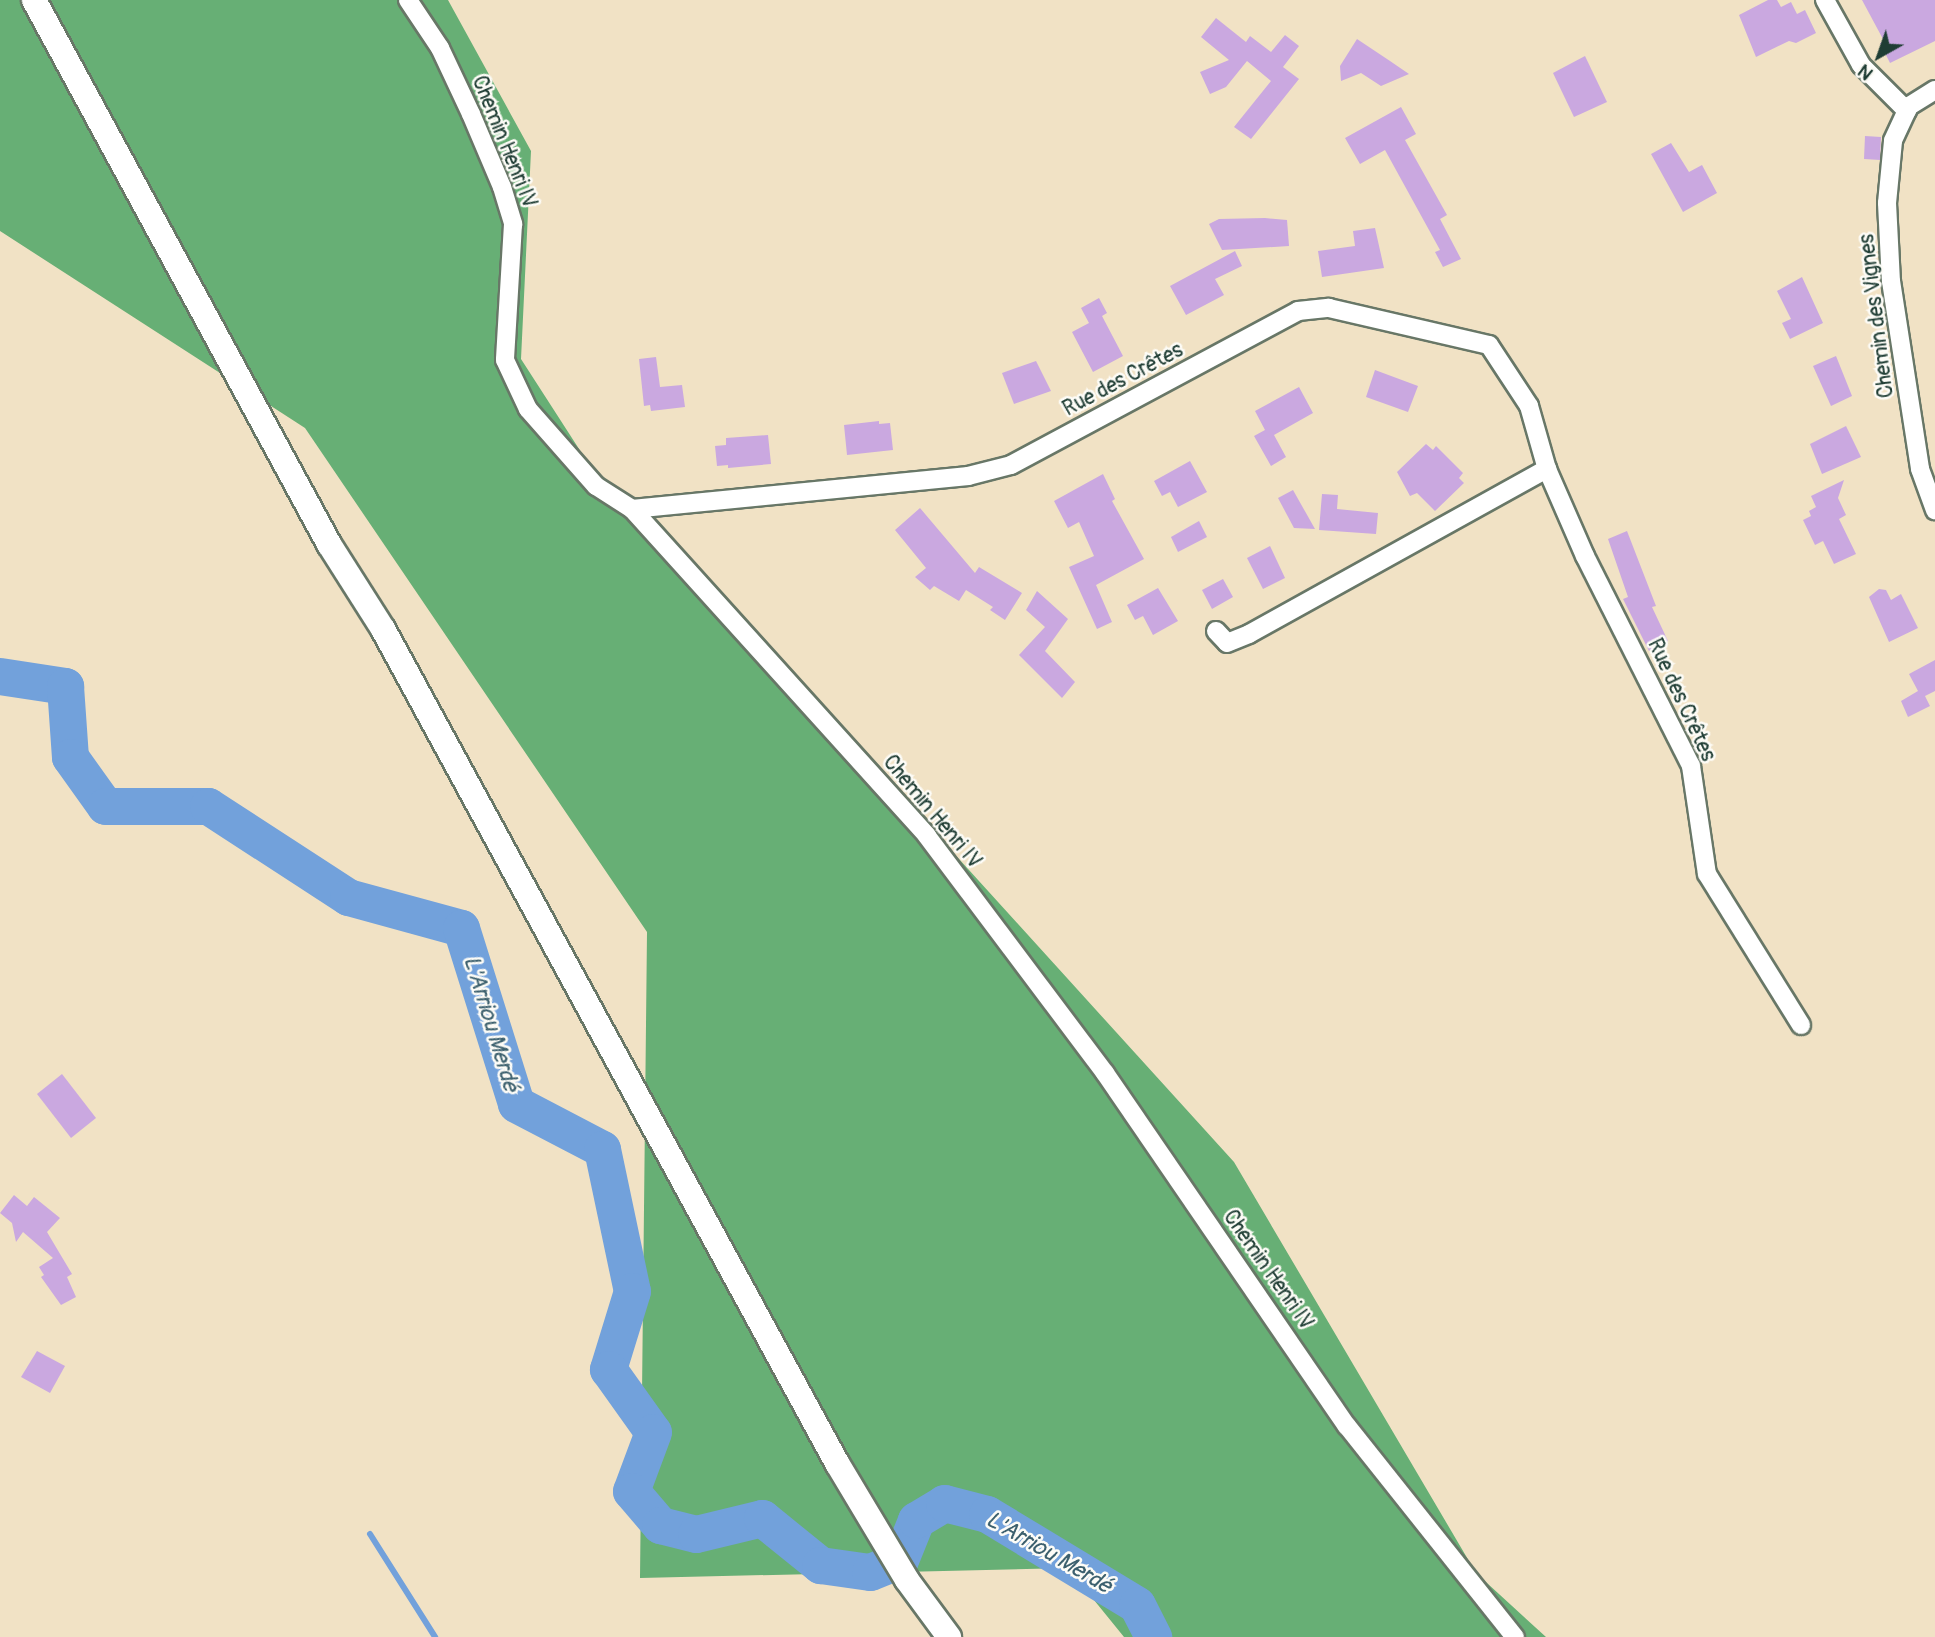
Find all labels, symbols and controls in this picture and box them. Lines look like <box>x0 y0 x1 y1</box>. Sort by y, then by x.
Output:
north arrow <box>1844 21 1914 91</box>
text: N <box>1853 59 1878 85</box>
street label: Chemin Henri IV <box>466 72 542 212</box>
street label: Chemin des Vignes <box>1854 233 1900 399</box>
street label: Rue des Crêtes <box>1059 338 1187 422</box>
street label: Rue des Crêtes <box>1642 635 1720 765</box>
street label: Chemin Henri IV <box>877 750 987 874</box>
water label: L'Arriou Merdé <box>457 953 525 1095</box>
street label: Chemin Henri IV <box>1217 1205 1319 1335</box>
water label: L'Arriou Merdé <box>981 1506 1117 1600</box>

